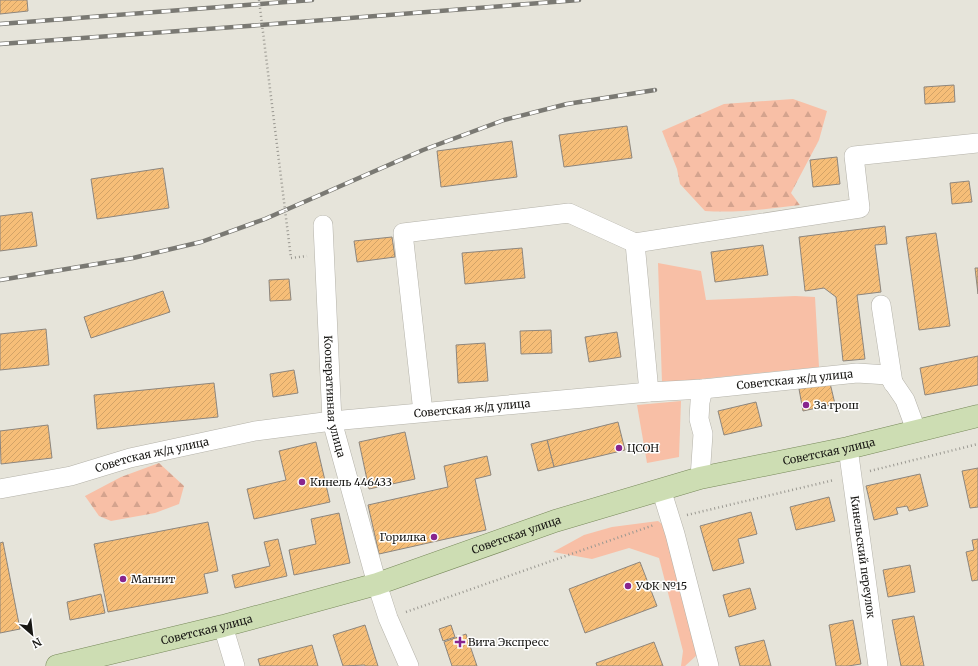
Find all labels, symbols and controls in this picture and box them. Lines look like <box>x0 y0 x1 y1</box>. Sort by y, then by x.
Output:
street label: Кооперативная улица <box>321 335 349 459</box>
street label: Советская ж/д улица <box>736 366 854 392</box>
street label: Советская ж/д улица <box>413 396 531 420</box>
place label: За грош <box>814 398 859 412</box>
marker: За грош <box>801 400 811 410</box>
street label: Советская ж/д улица <box>93 434 210 475</box>
street label: Советская улица <box>781 435 877 468</box>
place label: ЦСОН <box>627 441 659 455</box>
marker: ЦСОН <box>614 443 624 453</box>
place label: Кинель 446433 <box>310 475 392 489</box>
marker: Кинель 446433 <box>297 477 307 487</box>
street label: Кинельский переулок <box>848 495 878 619</box>
street label: Советская улица <box>470 513 563 557</box>
place label: Горилка <box>379 530 426 544</box>
marker: Горилка <box>429 532 439 542</box>
place label: Магнит <box>131 572 175 586</box>
marker: Магнит <box>118 574 128 584</box>
place label: УФК №15 <box>635 579 687 593</box>
marker: УФК №15 <box>623 581 633 591</box>
street label: Советская улица <box>159 611 254 648</box>
north arrow <box>12 614 52 654</box>
text: N <box>29 635 44 651</box>
place label: Вита Экспресс <box>468 635 549 649</box>
marker: Вита Экспресс <box>455 637 465 647</box>

